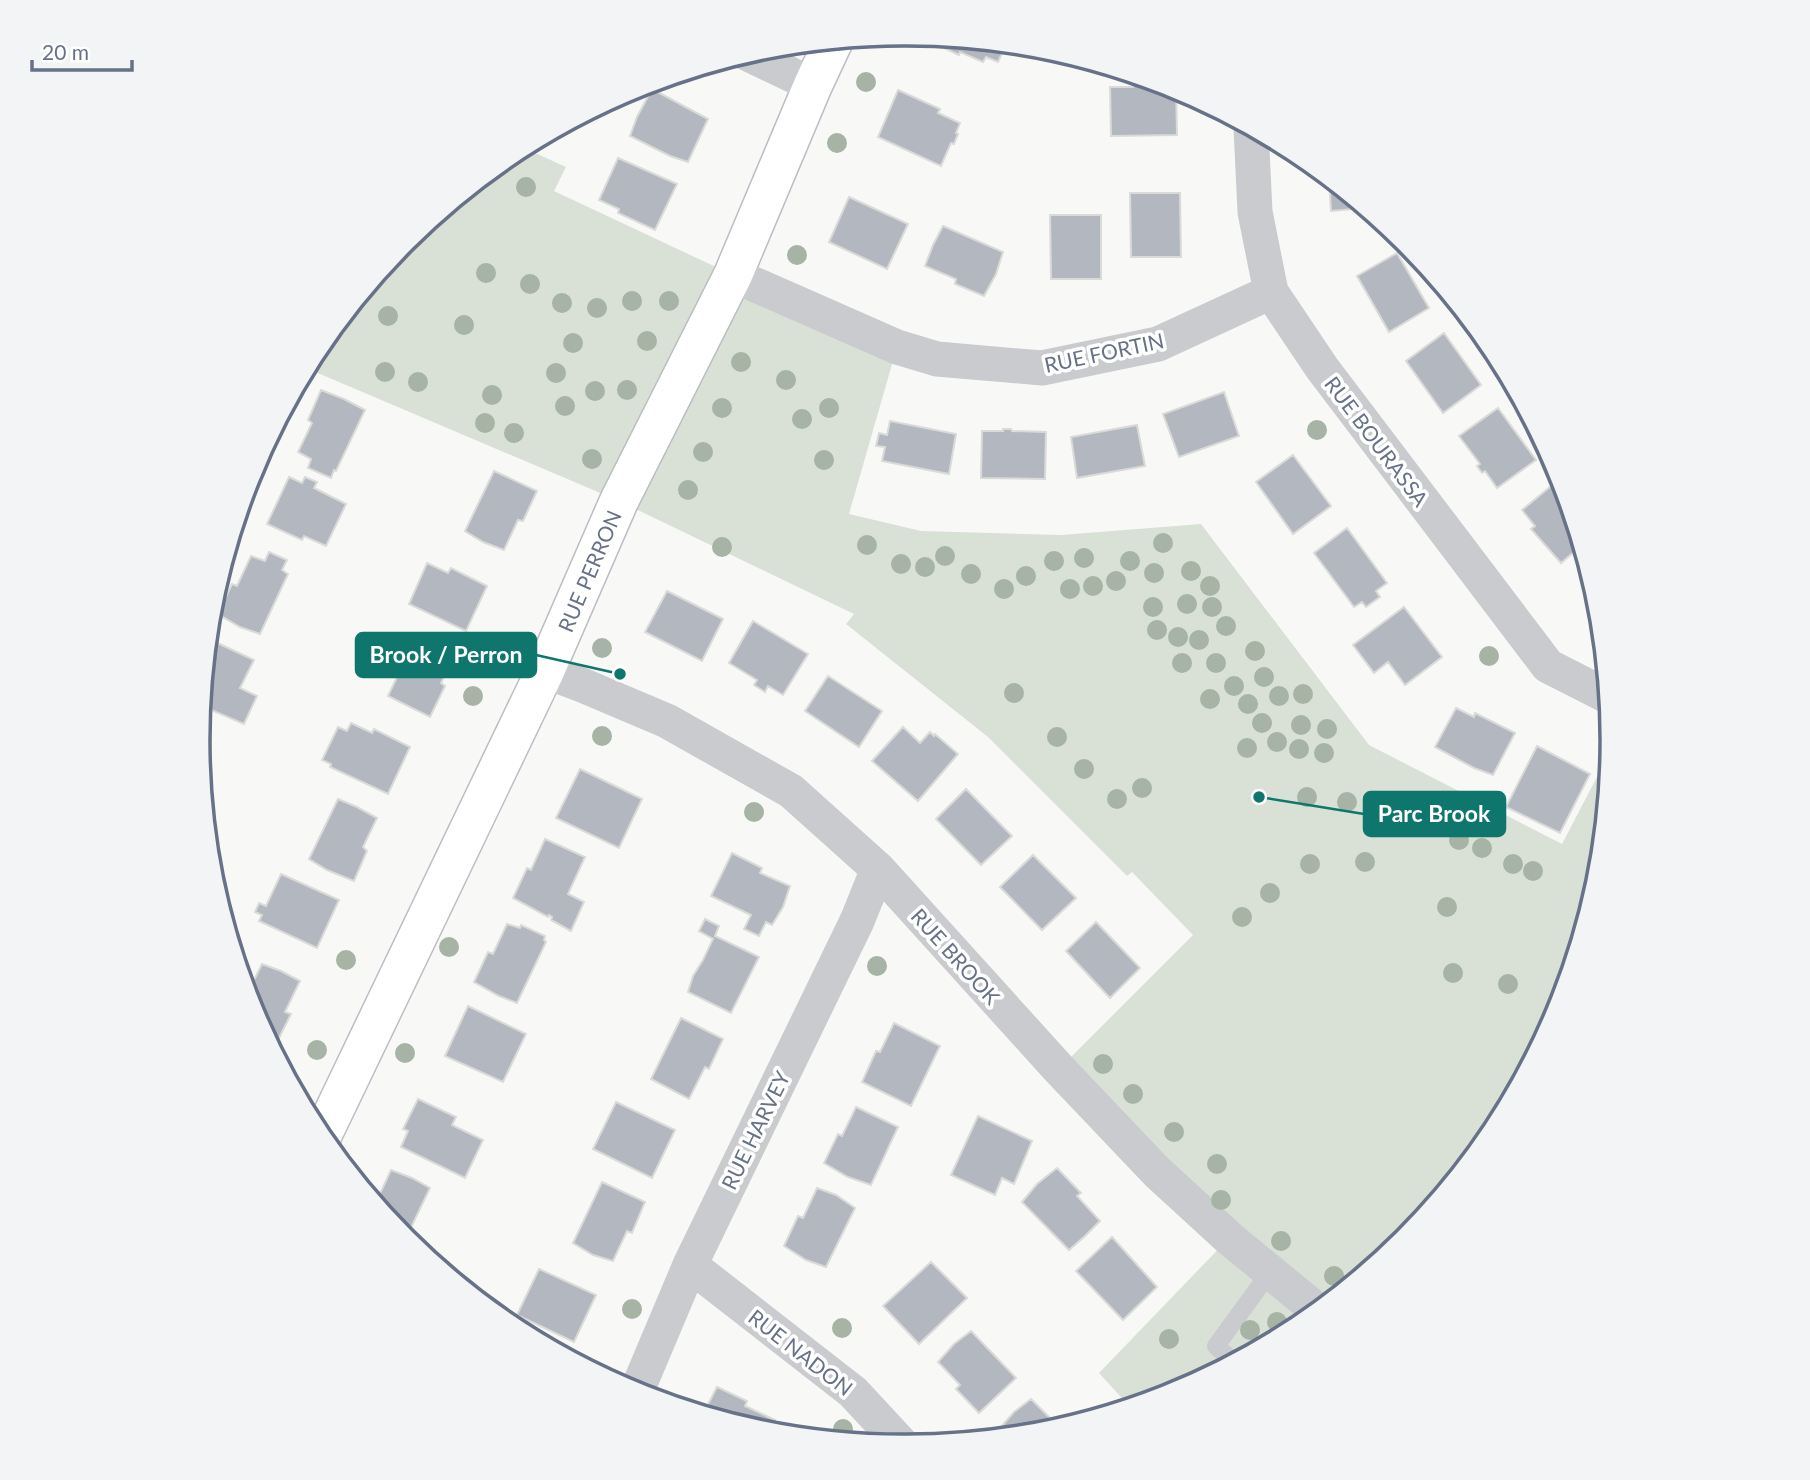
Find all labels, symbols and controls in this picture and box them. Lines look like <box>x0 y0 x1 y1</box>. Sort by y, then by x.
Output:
scale bar <box>32 28 131 72</box>
text: 20 m <box>42 39 89 64</box>
street label: RUE FORTIN <box>1042 327 1166 377</box>
street label: RUE BOURASSA <box>1320 371 1434 511</box>
street label: RUE PERRON <box>552 506 626 636</box>
callout: Brook / Perron <box>356 633 536 677</box>
text: Brook / Perron <box>370 640 522 668</box>
callout: Parc Brook <box>1364 792 1505 836</box>
text: Parc Brook <box>1378 799 1491 827</box>
street label: RUE BROOK <box>907 903 1006 1009</box>
street label: RUE HARVEY <box>716 1066 795 1193</box>
street label: RUE NADON <box>744 1304 858 1400</box>

